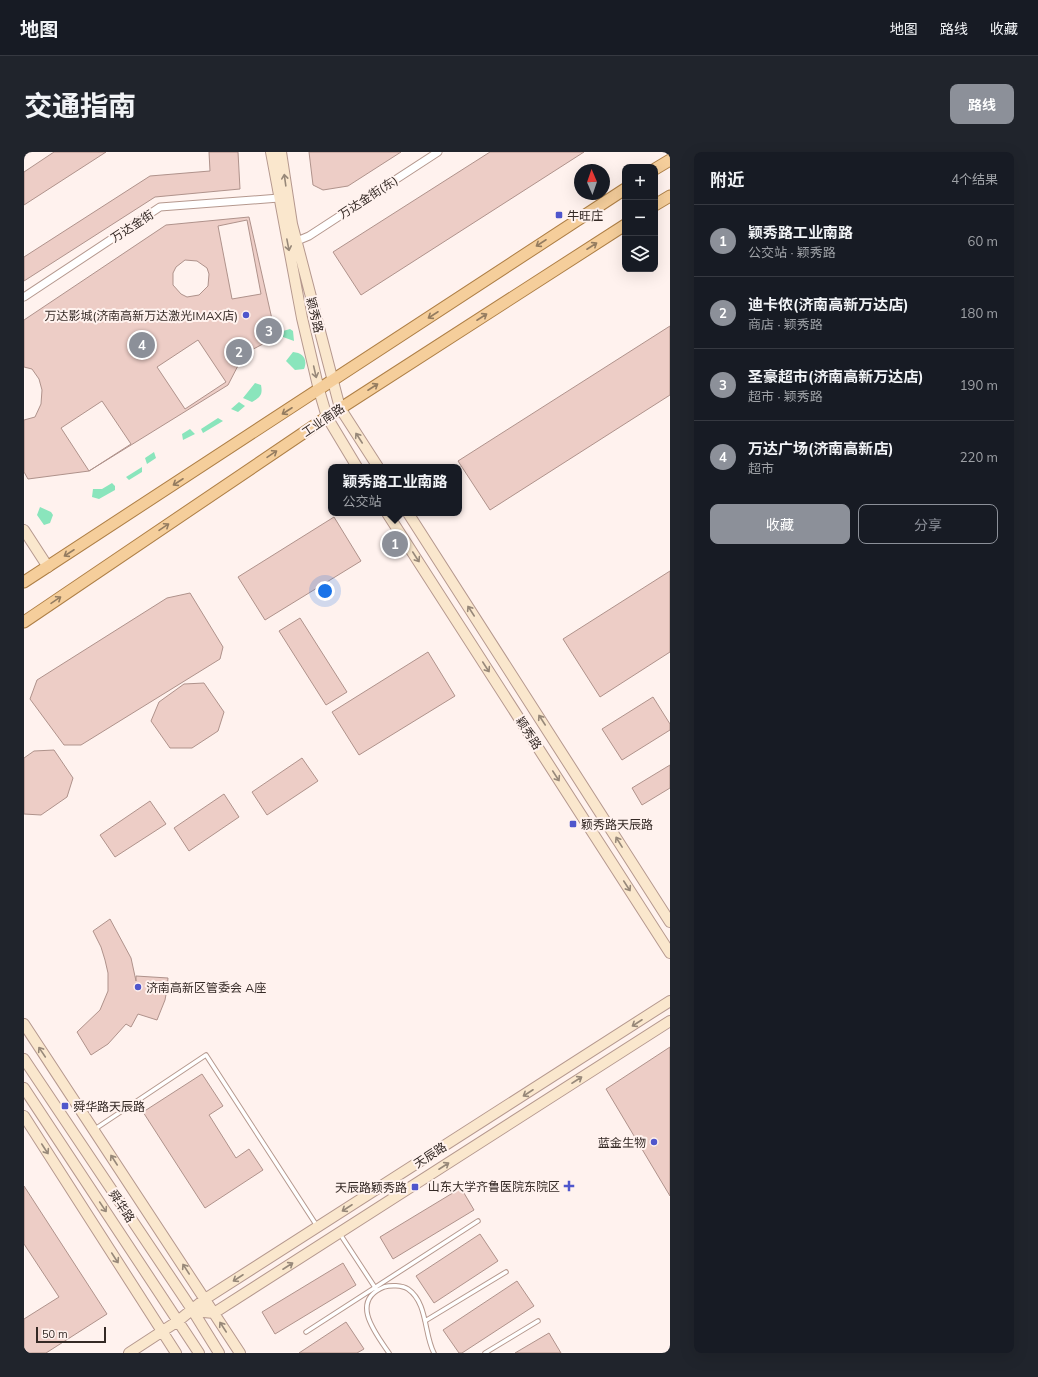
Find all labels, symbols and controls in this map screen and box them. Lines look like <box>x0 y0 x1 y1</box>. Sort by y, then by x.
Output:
text: 地图 <box>20 17 58 41</box>
text: 地图 <box>890 20 918 38</box>
text: 路线 <box>940 20 968 38</box>
text: 收藏 <box>990 20 1018 38</box>
button: 路线 <box>950 84 1014 124</box>
text: 交通指南 <box>24 88 136 123</box>
north arrow <box>574 164 610 200</box>
map controls <box>622 164 658 272</box>
button: + <box>622 164 658 200</box>
text: 附近 <box>710 169 744 190</box>
text: 4个结果 <box>951 171 998 187</box>
street label: 万达金街(东) <box>336 172 400 222</box>
one-way arrow <box>281 174 289 187</box>
button: − <box>622 200 658 236</box>
street label: 万达金街 <box>108 207 156 245</box>
place label: 牛旺庄 <box>567 208 603 223</box>
marker: 牛旺庄 <box>554 210 564 220</box>
text: 颖秀路工业南路 <box>748 223 853 242</box>
text: 1 <box>719 233 727 249</box>
text: 60 m <box>968 233 998 249</box>
button: layers <box>622 236 658 272</box>
one-way arrow <box>285 238 293 251</box>
one-way arrow <box>536 239 547 248</box>
one-way arrow <box>586 242 597 250</box>
text: 公交站 · 颖秀路 <box>748 244 836 260</box>
text: 迪卡侬(济南高新万达店) <box>748 295 909 314</box>
street label: 颖秀路 <box>303 296 327 334</box>
text: 2 <box>719 305 727 321</box>
text: 180 m <box>960 305 998 321</box>
place label: 万达影城(济南高新万达激光IMAX店) <box>45 308 238 323</box>
marker: 万达影城(济南高新万达激光IMAX店) <box>241 310 251 320</box>
one-way arrow <box>428 311 439 319</box>
one-way arrow <box>476 312 488 320</box>
pin: 3 <box>256 316 282 346</box>
text: 商店 · 颖秀路 <box>748 316 823 332</box>
pin: 4 <box>129 330 155 360</box>
pin: 2 <box>226 337 252 367</box>
one-way arrow <box>312 366 320 379</box>
text: 圣豪超市(济南高新万达店) <box>748 367 924 386</box>
text: 3 <box>719 377 727 393</box>
text: 190 m <box>960 377 998 393</box>
one-way arrow <box>367 383 378 391</box>
text: 超市 · 颖秀路 <box>748 388 823 404</box>
street label: 工业南路 <box>299 400 347 440</box>
one-way arrow <box>281 407 292 415</box>
one-way arrow <box>355 433 363 444</box>
text: 万达广场(济南高新店) <box>748 439 894 458</box>
text: 4 <box>719 449 727 465</box>
text: 220 m <box>960 449 998 465</box>
one-way arrow <box>266 450 277 458</box>
text: 超市 <box>748 460 774 476</box>
popup <box>328 464 462 516</box>
text: 颖秀路工业南路 <box>342 472 448 491</box>
one-way arrow <box>172 478 183 486</box>
text: 公交站 <box>342 493 382 509</box>
button: 收藏 <box>710 504 850 544</box>
button: 分享 <box>858 504 998 544</box>
one-way arrow <box>158 523 169 531</box>
pin: 1 <box>382 529 408 559</box>
one-way arrow <box>63 549 74 557</box>
one-way arrow <box>412 551 420 562</box>
your location <box>315 581 335 601</box>
one-way arrow <box>51 596 62 604</box>
one-way arrow <box>467 606 475 617</box>
one-way arrow <box>483 661 491 673</box>
street label: 颖秀路 <box>513 714 545 752</box>
one-way arrow <box>537 714 545 726</box>
one-way arrow <box>553 770 561 782</box>
place label: 颖秀路天辰路 <box>581 817 653 832</box>
marker: 颖秀路天辰路 <box>568 819 578 829</box>
one-way arrow <box>615 836 623 847</box>
one-way arrow <box>623 880 631 891</box>
place label: 济南高新区管委会 A座 <box>146 980 266 995</box>
marker: 济南高新区管委会 A座 <box>133 982 143 992</box>
one-way arrow <box>631 1019 643 1027</box>
one-way arrow <box>38 1047 46 1058</box>
one-way arrow <box>571 1076 583 1084</box>
one-way arrow <box>522 1089 534 1097</box>
place label: 舜华路天辰路 <box>73 1099 145 1114</box>
marker: 舜华路天辰路 <box>60 1101 70 1111</box>
place label: 蓝金生物 <box>598 1135 646 1150</box>
marker: 蓝金生物 <box>649 1137 659 1147</box>
street label: 天辰路 <box>411 1139 449 1171</box>
one-way arrow <box>41 1143 49 1154</box>
one-way arrow <box>110 1155 118 1166</box>
one-way arrow <box>438 1162 449 1170</box>
place label: 山东大学齐鲁医院东院区 <box>428 1179 560 1194</box>
place label: 天辰路颖秀路 <box>335 1180 407 1195</box>
marker: 山东大学齐鲁医院东院区 <box>563 1180 575 1192</box>
marker: 天辰路颖秀路 <box>410 1182 420 1192</box>
street label: 舜华路 <box>106 1187 138 1225</box>
one-way arrow <box>99 1202 107 1213</box>
one-way arrow <box>342 1204 353 1212</box>
one-way arrow <box>111 1253 119 1264</box>
one-way arrow <box>282 1262 293 1270</box>
one-way arrow <box>181 1263 189 1275</box>
one-way arrow <box>233 1274 244 1282</box>
one-way arrow <box>219 1321 227 1333</box>
scale bar <box>36 1325 106 1344</box>
text: 50 m <box>42 1327 68 1341</box>

